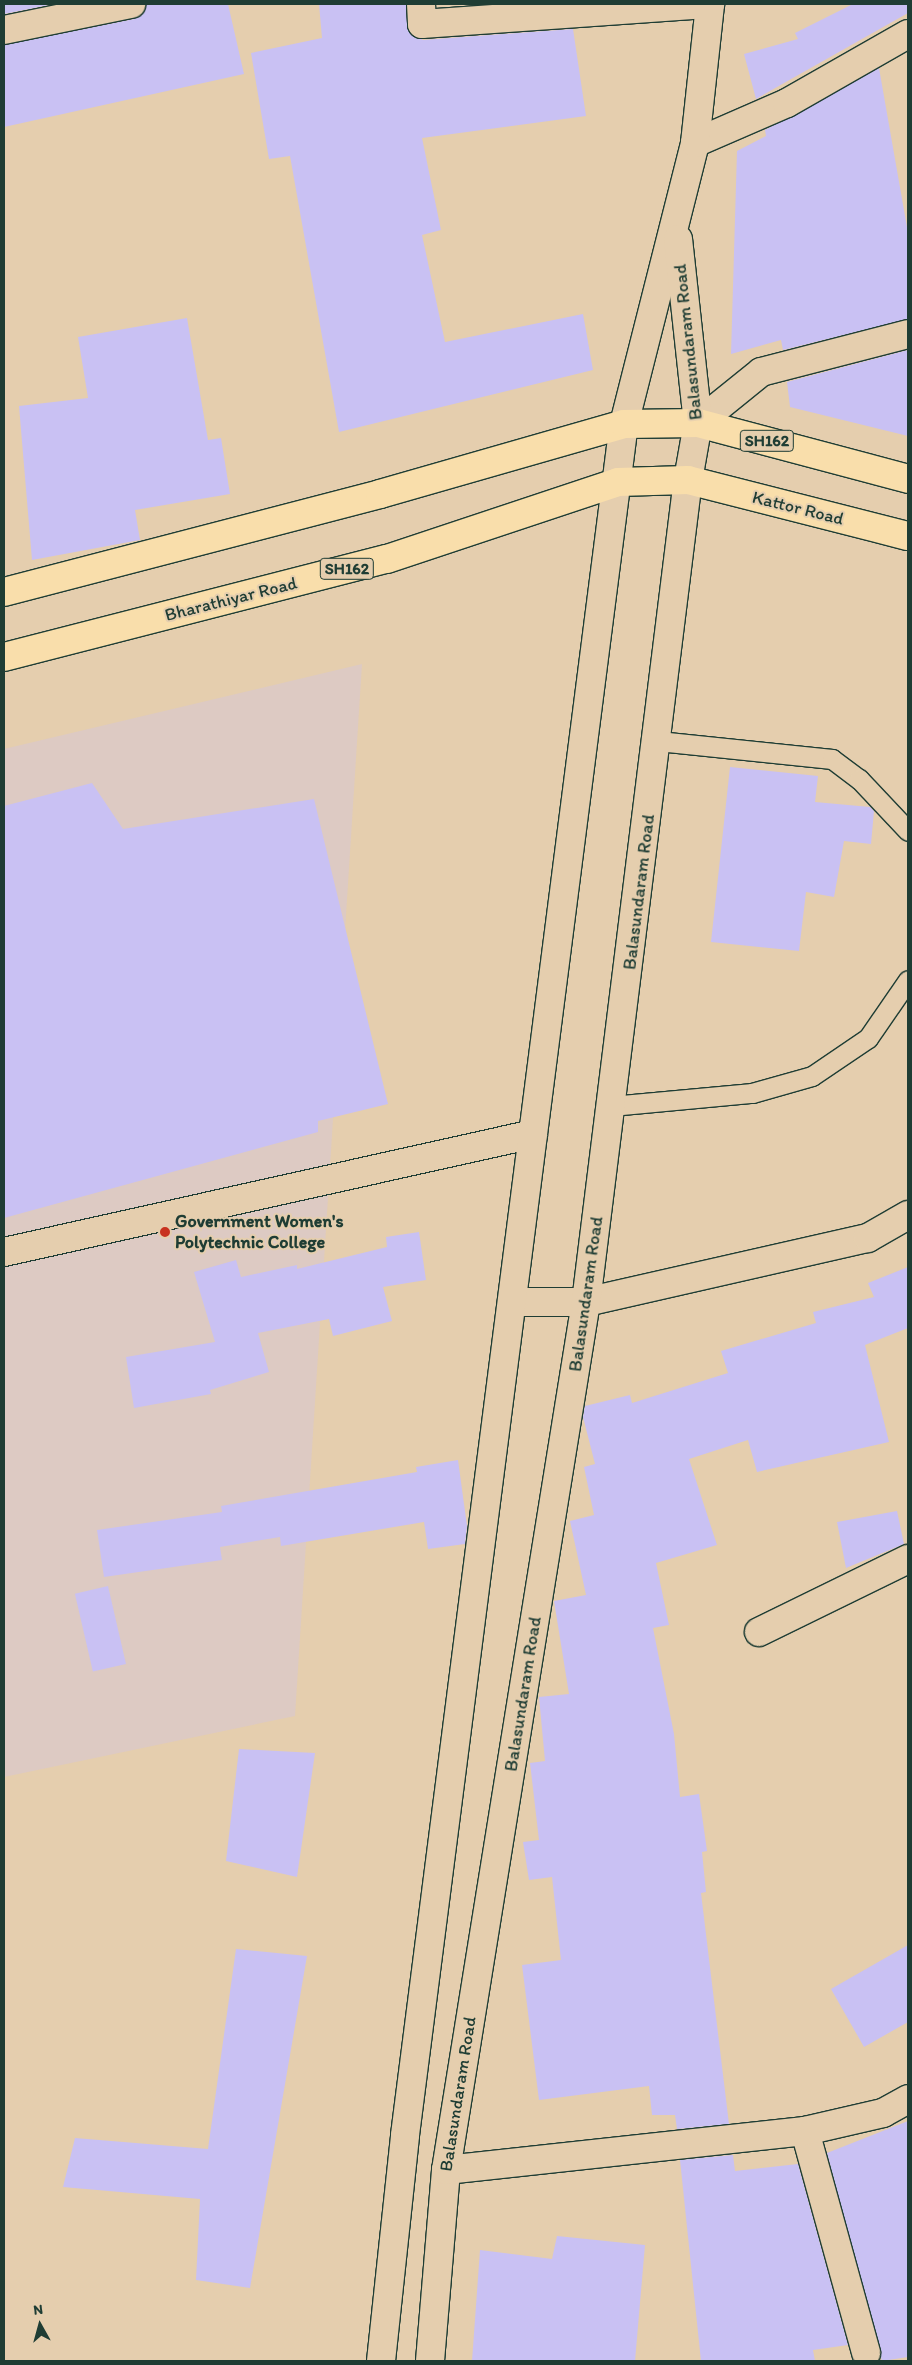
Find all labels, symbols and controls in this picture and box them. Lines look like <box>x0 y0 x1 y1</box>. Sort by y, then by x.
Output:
street label: Balasundaram Road <box>669 263 707 421</box>
road number: SH162 <box>740 428 794 454</box>
street label: Kattor Road <box>750 486 846 530</box>
road number: SH162 <box>320 556 374 582</box>
street label: Bharathiyar Road <box>163 572 299 626</box>
street label: Balasundaram Road <box>619 813 659 971</box>
place label: Government Women's Polytechnic College <box>175 1211 343 1254</box>
street label: Balasundaram Road <box>564 1215 608 1373</box>
marker: Government Women's Polytechnic College <box>159 1226 171 1238</box>
street label: Balasundaram Road <box>500 1615 546 1773</box>
street label: Balasundaram Road <box>435 2015 481 2173</box>
north arrow <box>15 2300 65 2350</box>
text: N <box>32 2301 44 2319</box>

